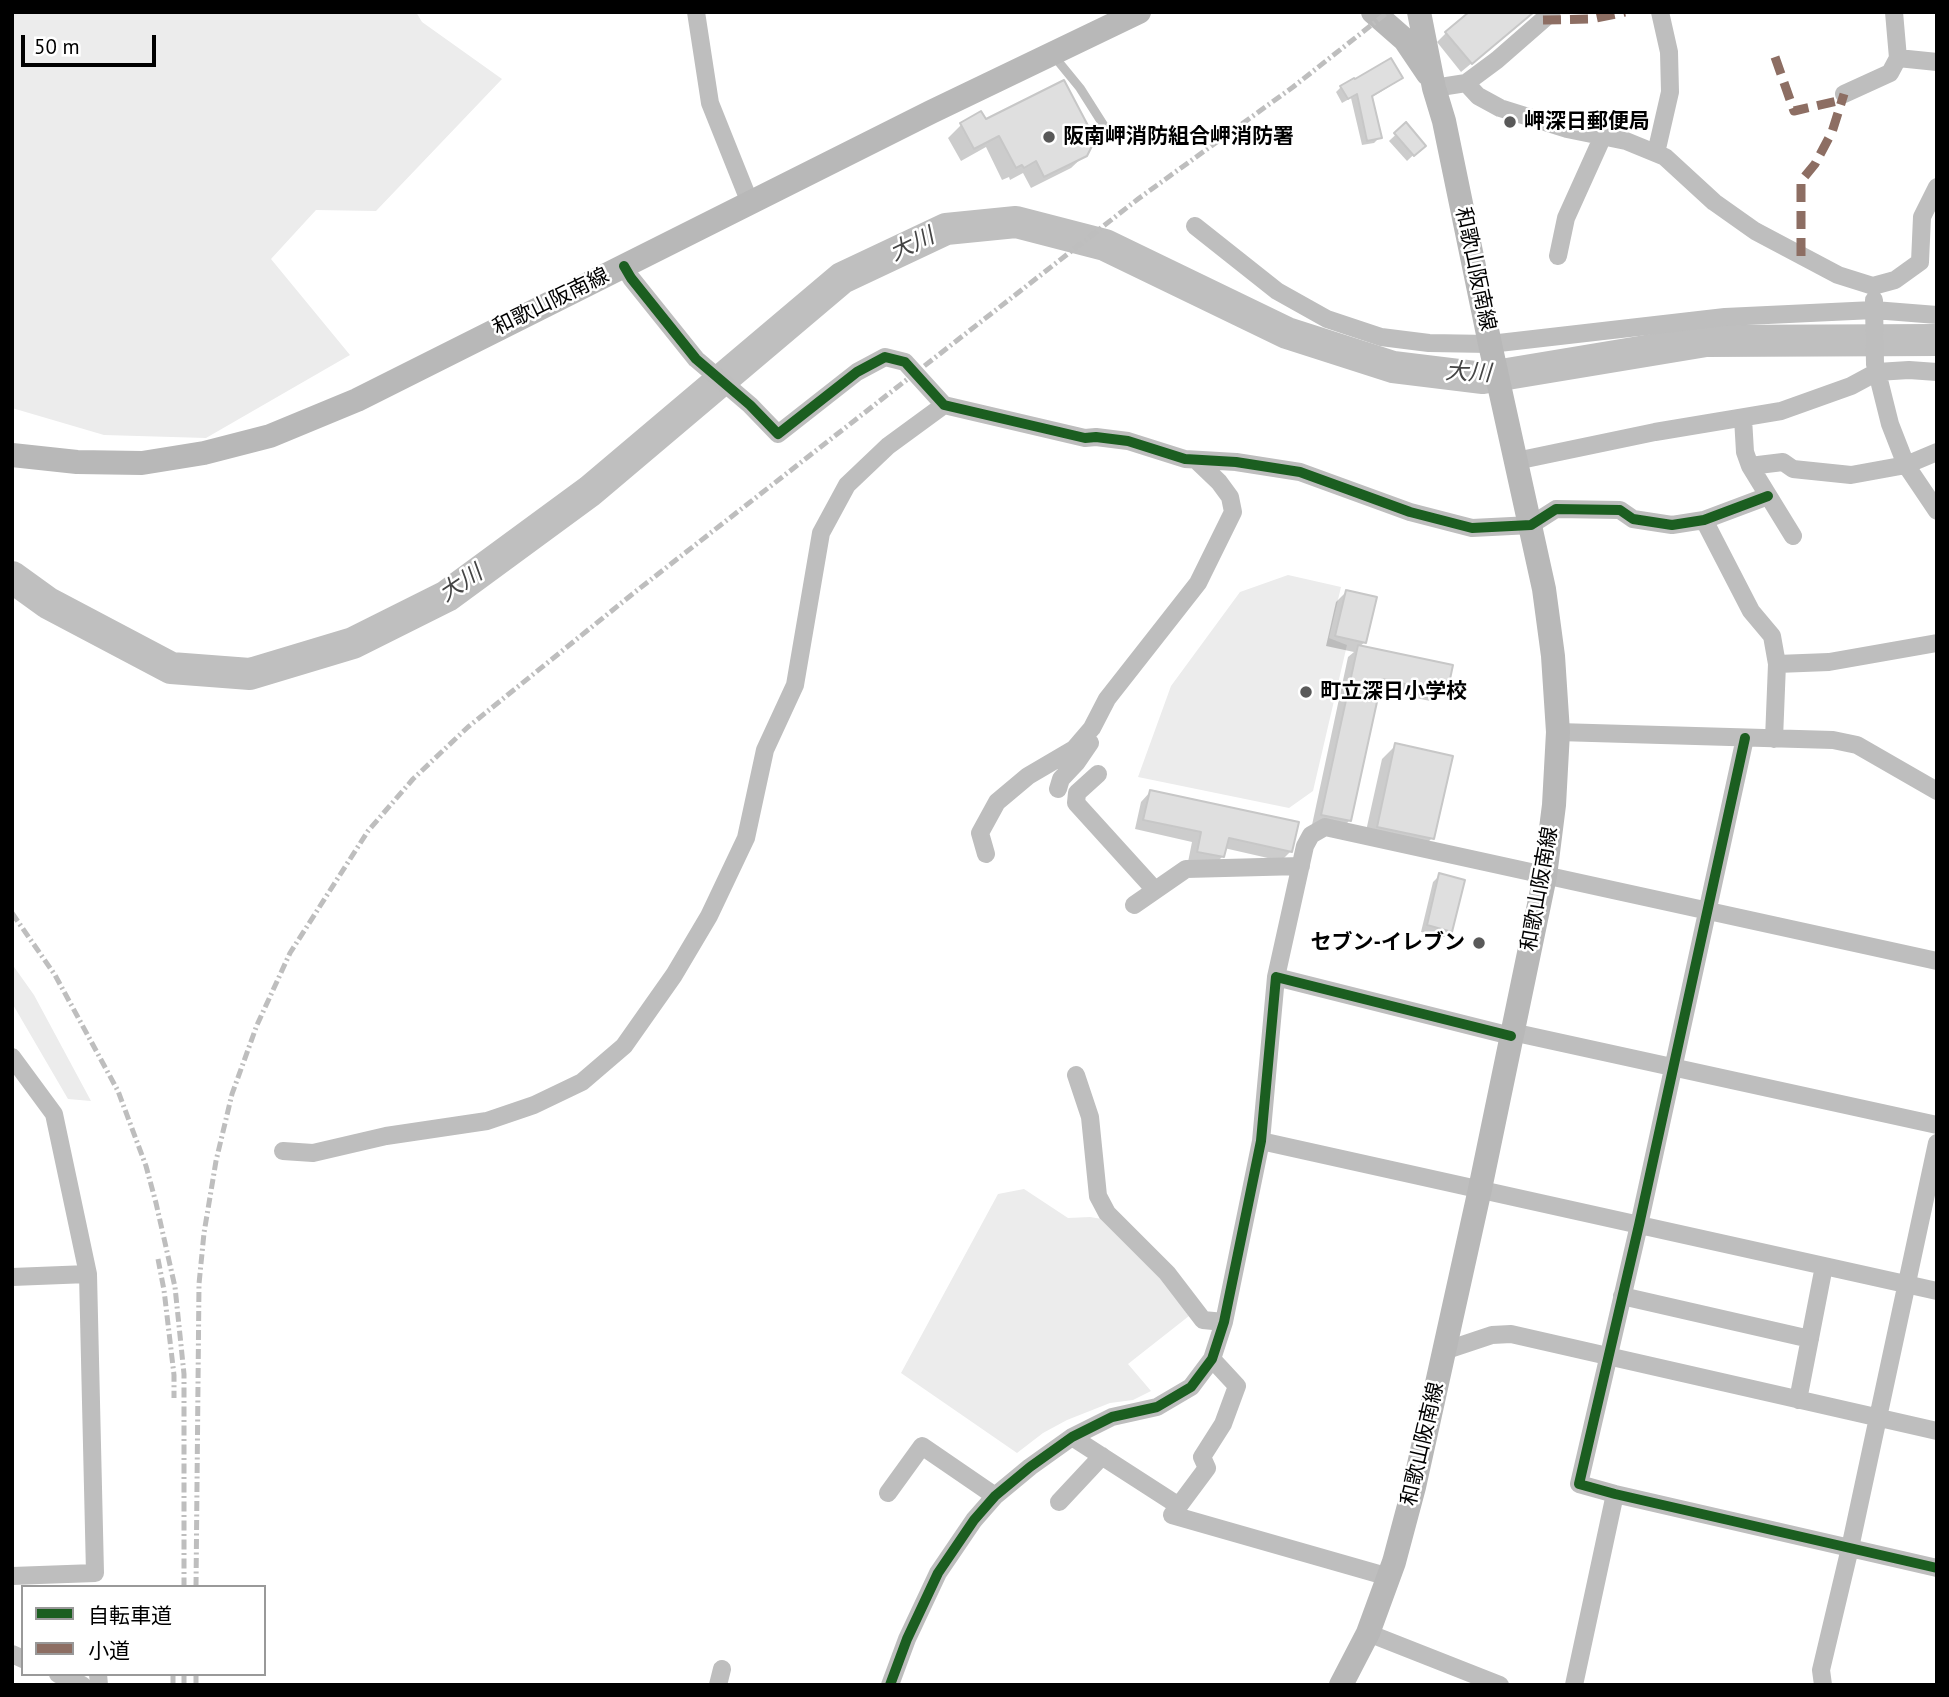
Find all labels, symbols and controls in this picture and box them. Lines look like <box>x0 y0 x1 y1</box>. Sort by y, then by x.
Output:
scale bar <box>24 21 159 65</box>
text: 50 m <box>34 33 80 60</box>
place label: 岬深日郵便局 <box>1524 109 1650 135</box>
marker: 岬深日郵便局 <box>1502 114 1518 130</box>
place label: 阪南岬消防組合岬消防署 <box>1063 124 1294 150</box>
marker: 阪南岬消防組合岬消防署 <box>1041 129 1057 145</box>
street label: 和歌山阪南線 <box>1450 205 1500 333</box>
water label: 大川 <box>885 223 939 267</box>
street label: 和歌山阪南線 <box>489 263 613 341</box>
water label: 大川 <box>1444 358 1492 388</box>
water label: 大川 <box>434 560 488 608</box>
place label: 町立深日小学校 <box>1320 679 1467 705</box>
marker: 町立深日小学校 <box>1298 684 1314 700</box>
street label: 和歌山阪南線 <box>1517 825 1563 953</box>
place label: セブン-イレブン <box>1310 930 1465 956</box>
marker: セブン-イレブン <box>1471 935 1487 951</box>
street label: 和歌山阪南線 <box>1397 1380 1449 1508</box>
legend <box>21 1585 266 1676</box>
text: 自転車道 <box>88 1602 172 1629</box>
text: 小道 <box>88 1637 130 1664</box>

